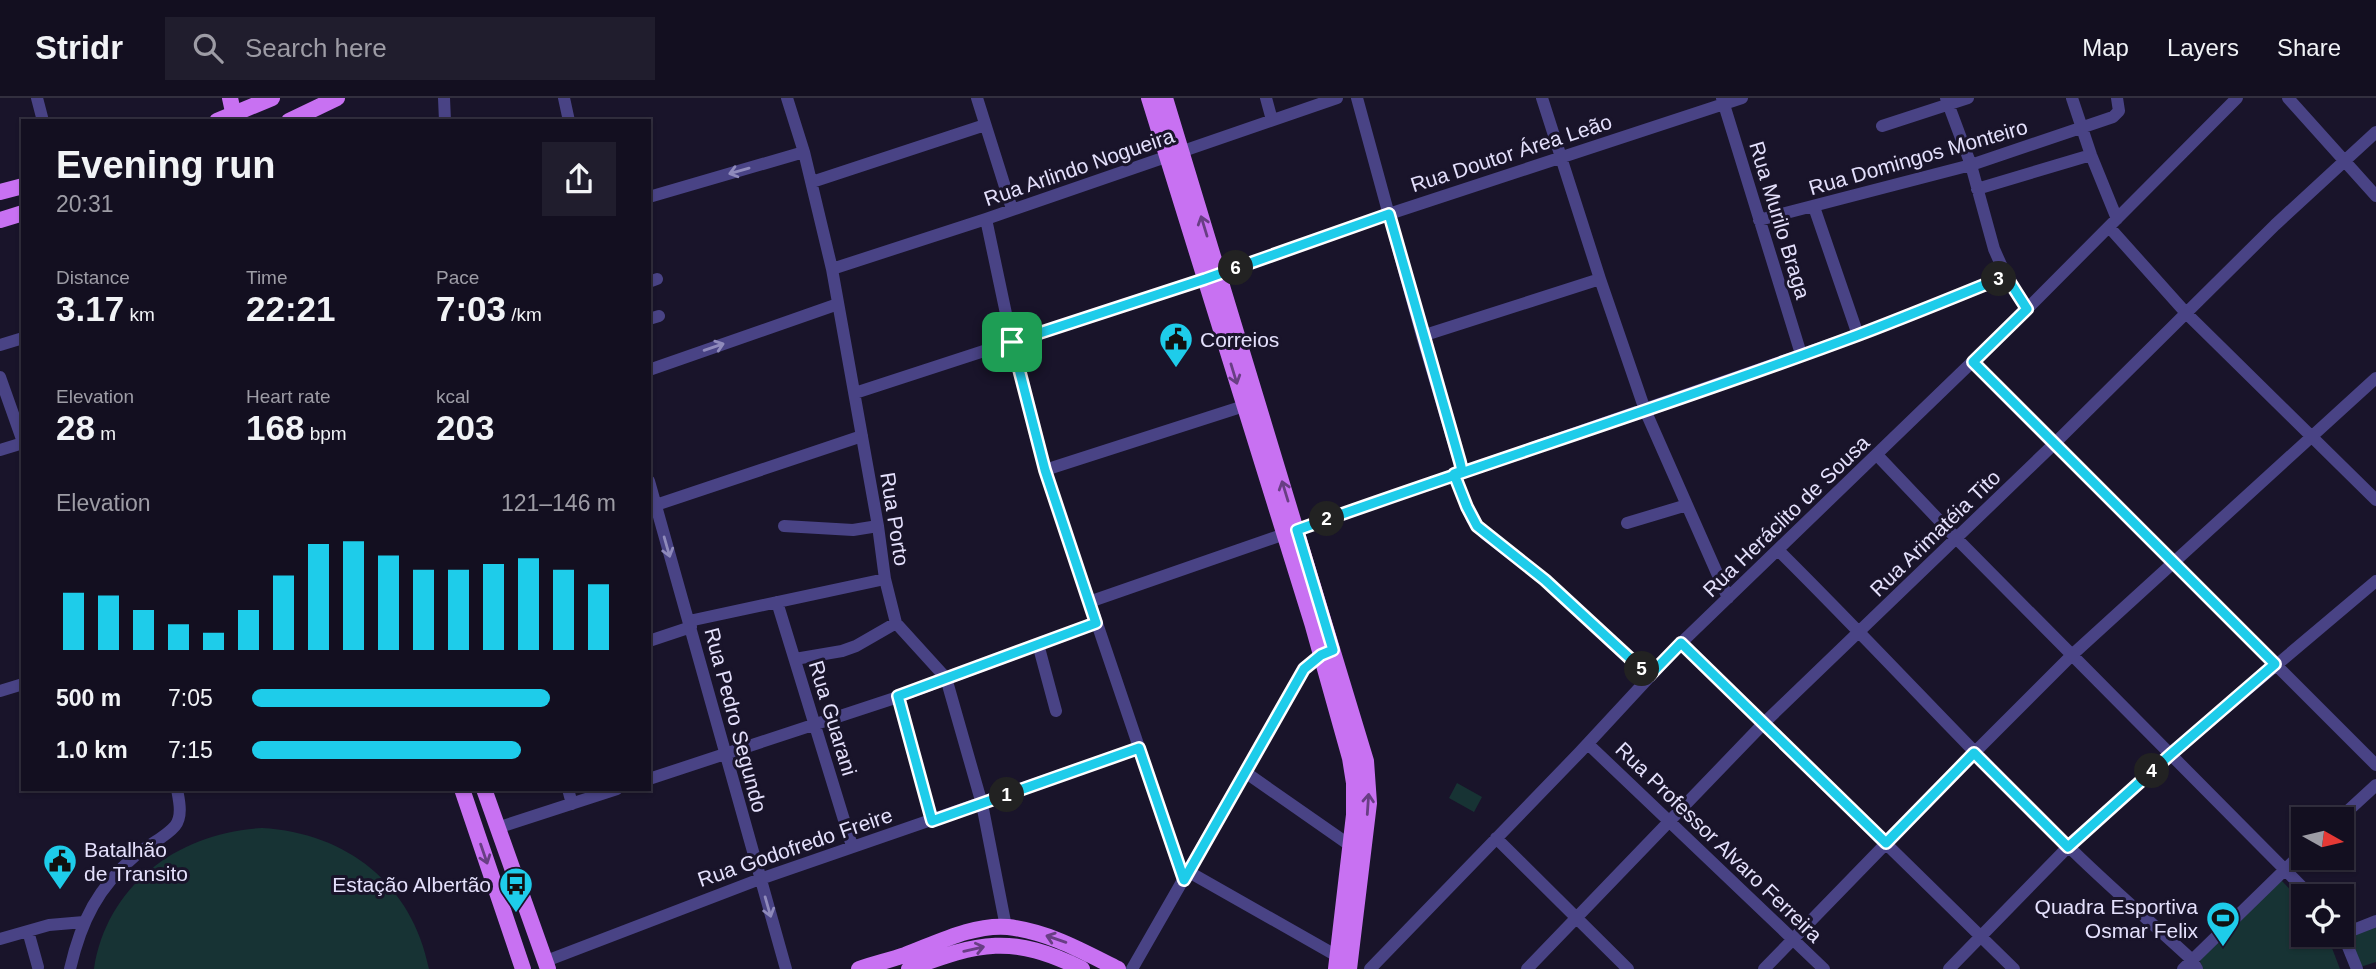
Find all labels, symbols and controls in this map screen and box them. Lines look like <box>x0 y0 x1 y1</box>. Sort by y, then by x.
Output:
search box <box>165 17 655 80</box>
text: Stridr <box>35 29 123 66</box>
icon: search <box>189 29 227 67</box>
text: Search here <box>245 33 387 63</box>
text: Map <box>2082 34 2129 61</box>
text: Layers <box>2167 34 2239 61</box>
text: Share <box>2277 34 2341 61</box>
street label: Rua Doutor Área Leão <box>1408 110 1614 196</box>
street label: Rua Domingos Monteiro <box>1806 115 2030 199</box>
street label: Rua Arlindo Nogueira <box>981 124 1177 210</box>
street label: Rua Murilo Braga <box>1745 139 1815 302</box>
button: share <box>542 142 616 216</box>
text: Evening run <box>56 144 276 186</box>
one-way arrow <box>728 165 750 178</box>
text: 20:31 <box>56 191 114 217</box>
one-way arrow <box>1196 216 1209 238</box>
pin: 6 <box>1218 250 1254 286</box>
text: 6 <box>1230 257 1241 278</box>
pin: 3 <box>1982 262 2016 296</box>
text: Distance <box>56 267 130 288</box>
text: Time <box>246 267 288 288</box>
text: Pace <box>436 267 479 288</box>
text: 3 <box>1993 268 2004 289</box>
text: 3.17 <box>56 289 124 328</box>
text: 22:21 <box>246 289 336 328</box>
text: 7:03 <box>436 289 506 328</box>
text: km <box>124 304 155 325</box>
text: /km <box>506 304 542 325</box>
pin <box>982 312 1042 372</box>
public building icon: Correios <box>1157 320 1195 369</box>
icon: arrive <box>993 323 1031 361</box>
place label: Correios <box>1200 328 1279 351</box>
one-way arrow <box>702 340 724 352</box>
one-way arrow <box>1229 363 1242 385</box>
text: Elevation <box>56 386 134 407</box>
text: Heart rate <box>246 386 330 407</box>
text: kcal <box>436 386 470 407</box>
text: 28 <box>56 408 95 447</box>
text: 168 <box>246 408 304 447</box>
text: 203 <box>436 408 494 447</box>
text: m <box>95 423 116 444</box>
text: bpm <box>304 423 347 444</box>
street label: Rua Heráclito de Sousa <box>1698 430 1874 601</box>
street label: Rua Arimatéia Tito <box>1865 465 2005 601</box>
street label: Rua Porto <box>876 471 914 567</box>
one-way arrow <box>1278 480 1290 502</box>
text: Elevation <box>56 490 151 516</box>
text: 121–146 m <box>501 490 616 516</box>
pin: 2 <box>1310 502 1344 536</box>
text: 2 <box>1321 508 1332 529</box>
one-way arrow <box>662 536 675 558</box>
street label: Rua Pedro Segundo <box>700 625 772 815</box>
pin: 5 <box>1624 652 1660 686</box>
street label: Rua Guarani <box>805 658 861 778</box>
text: 5 <box>1636 658 1647 679</box>
text: 500 m <box>56 685 121 711</box>
text: 7:05 <box>168 685 213 711</box>
text: 1.0 km <box>56 737 128 763</box>
text: 7:15 <box>168 737 213 763</box>
street label: Rua Professor Alvaro Ferreira <box>1611 737 1827 947</box>
pin: 4 <box>2134 754 2170 788</box>
text: 4 <box>2146 760 2157 781</box>
pin: 1 <box>990 778 1024 812</box>
text: 1 <box>1001 784 1012 805</box>
one-way arrow <box>1362 793 1375 816</box>
street label: Rua Godofredo Freire <box>695 803 895 891</box>
north arrow <box>2291 807 2354 870</box>
map controls <box>2291 807 2354 947</box>
place label: Batalhão de Transito <box>84 838 188 885</box>
public building icon: Batalhão de Transito <box>41 842 79 891</box>
one-way arrow <box>479 842 491 864</box>
bus stop icon: Estação Albertão <box>497 865 535 914</box>
place label: Estação Albertão <box>332 873 491 896</box>
button: locate <box>2291 884 2354 947</box>
place label: Quadra Esportiva Osmar Felix <box>2035 895 2198 942</box>
one-way arrow <box>763 896 776 918</box>
sports icon: Quadra Esportiva Osmar Felix <box>2204 899 2242 948</box>
one-way arrow <box>1046 932 1068 944</box>
one-way arrow <box>962 942 985 955</box>

